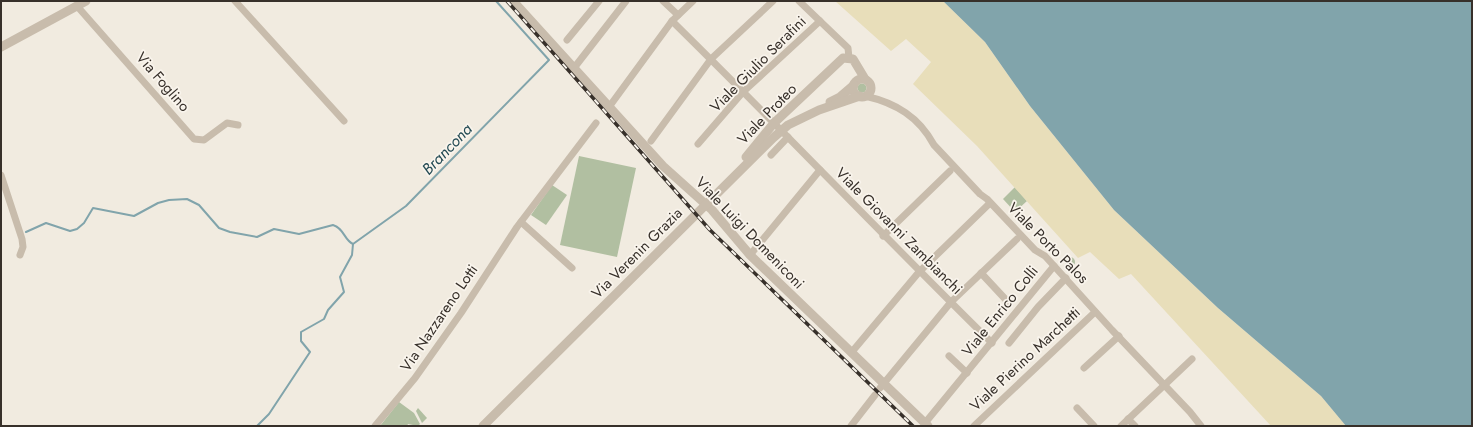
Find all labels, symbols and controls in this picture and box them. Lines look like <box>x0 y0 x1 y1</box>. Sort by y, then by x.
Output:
street label: Viale Giulio Serafini <box>705 11 811 117</box>
street label: Via Foglino <box>131 47 195 117</box>
street label: Viale Proteo <box>732 79 802 149</box>
water label: Brancona <box>417 118 478 180</box>
street label: Viale Giovanni Zambianchi <box>831 163 967 299</box>
street label: Viale Luigi Domeniconi <box>690 172 810 294</box>
street label: Viale Porto Palos <box>1002 197 1094 289</box>
street label: Via Verenin Grazia <box>587 203 687 303</box>
street label: Via Nazzareno Lotti <box>395 260 483 376</box>
street label: Viale Enrico Colli <box>957 261 1043 361</box>
street label: Viale Pierino Marchetti <box>965 302 1085 416</box>

